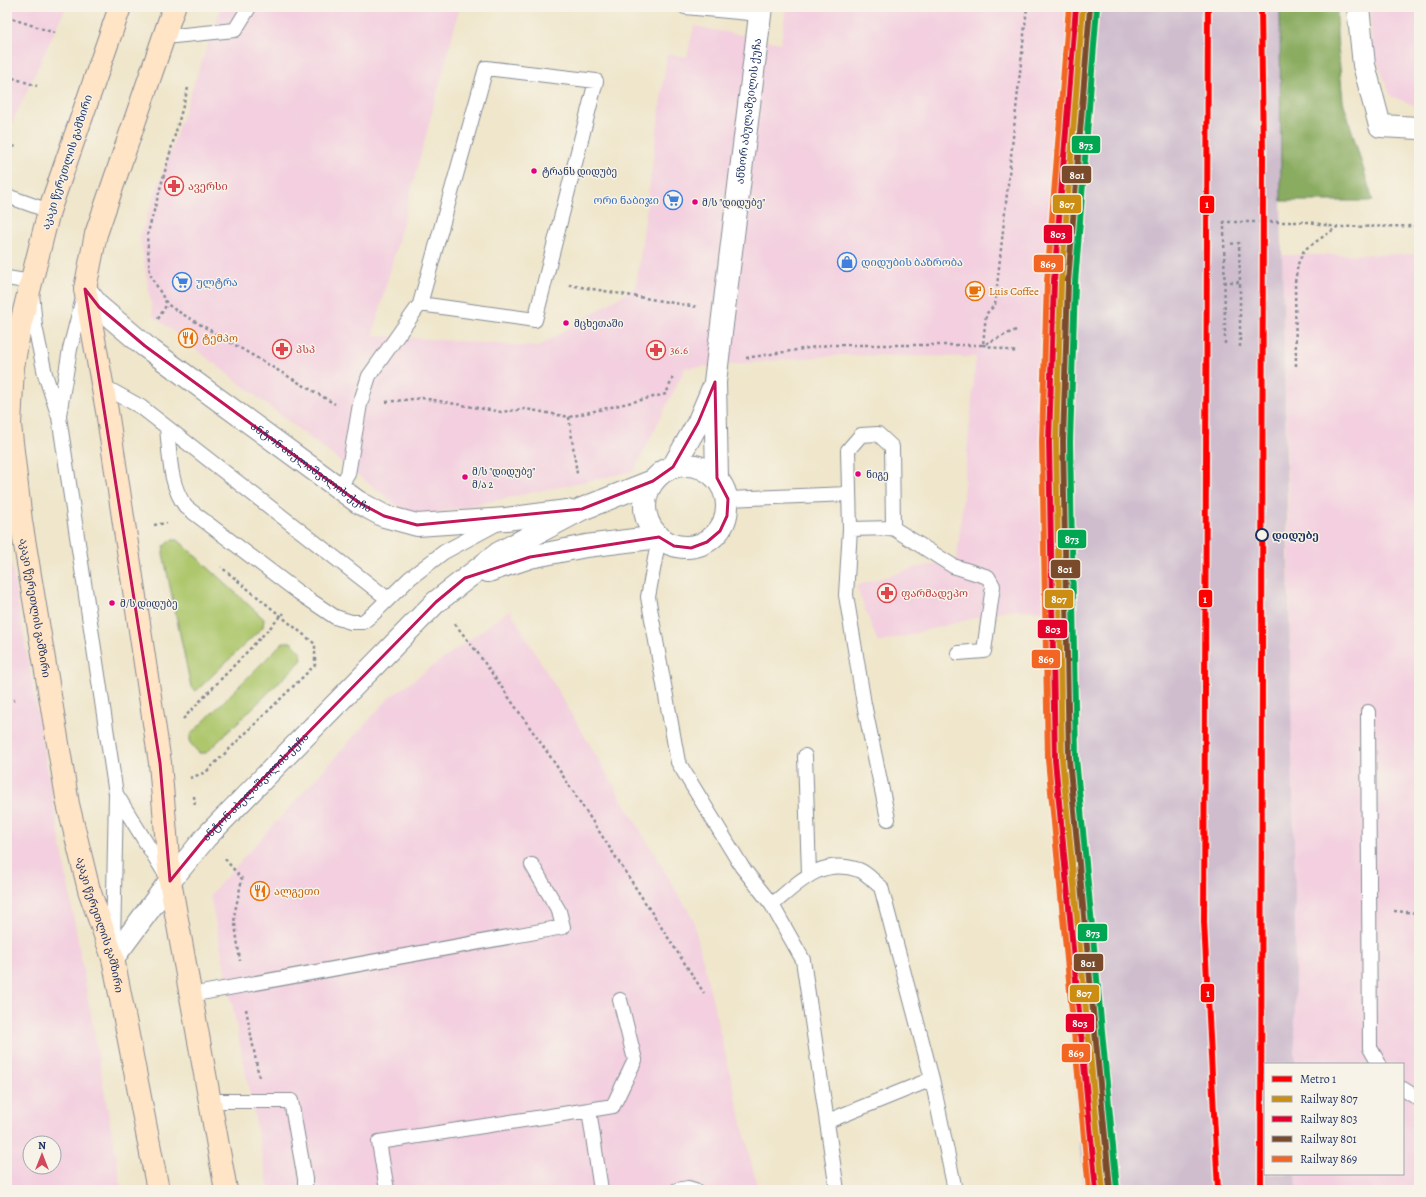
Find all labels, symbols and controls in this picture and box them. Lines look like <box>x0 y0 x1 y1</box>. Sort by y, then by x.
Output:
street label: ანზორ აბულაშვილის ქუჩა <box>732 37 765 185</box>
street label: აკაკი წერეთლის გამზირი <box>38 93 96 231</box>
line badge: 873 <box>1071 135 1101 154</box>
text: 873 <box>1079 138 1094 153</box>
place label: ტრანს დიდუბე <box>542 165 617 178</box>
line badge: 801 <box>1061 165 1092 184</box>
marker: ტრანს დიდუბე <box>529 166 539 176</box>
text: 801 <box>1070 168 1084 183</box>
pharmacy icon: ავერსი <box>163 175 185 197</box>
place label: ავერსი <box>188 179 228 194</box>
supermarket icon: ორი ნაბიჯი <box>662 189 684 211</box>
place label: ორი ნაბიჯი <box>593 193 659 208</box>
line badge: 807 <box>1052 194 1082 214</box>
line badge: 1 <box>1199 195 1215 214</box>
place label: მ/ს "დიდუბე" <box>702 196 765 209</box>
marker: მ/ს "დიდუბე" <box>690 197 700 207</box>
text: 807 <box>1059 197 1075 212</box>
text: 1 <box>1205 197 1209 212</box>
line badge: 803 <box>1043 224 1073 244</box>
text: 803 <box>1050 227 1066 242</box>
shop icon: დიდუბის ბაზრობა <box>836 251 858 273</box>
line badge: 869 <box>1033 254 1064 273</box>
place label: დიდუბის ბაზრობა <box>861 255 963 270</box>
text: 869 <box>1040 257 1056 272</box>
supermarket icon: ულტრა <box>171 271 193 293</box>
place label: ულტრა <box>196 275 238 290</box>
cafe icon: Luis Coffee <box>964 280 986 302</box>
place label: Luis Coffee <box>989 284 1039 299</box>
place label: მცხეთაში <box>574 317 624 330</box>
marker: მცხეთაში <box>561 318 571 328</box>
restaurant icon: ტემპო <box>177 327 199 349</box>
place label: ტემპო <box>202 331 238 346</box>
pharmacy icon: პსპ <box>271 338 293 360</box>
pharmacy icon: 36.6 <box>645 339 667 361</box>
place label: პსპ <box>296 342 315 357</box>
place label: 36.6 <box>670 343 688 358</box>
street label: ანტონ აბულაშვილის ქუჩა <box>248 418 375 516</box>
place label: მ/ს "დიდუბე" მ/ა 2 <box>472 465 535 491</box>
place label: ნიგე <box>866 468 889 481</box>
marker: ნიგე <box>853 469 863 479</box>
marker: მ/ს "დიდუბე" მ/ა 2 <box>460 472 470 482</box>
marker: დიდუბე <box>1255 528 1269 542</box>
place label: დიდუბე <box>1272 528 1319 543</box>
line badge: 873 <box>1057 529 1087 549</box>
text: 873 <box>1065 532 1080 547</box>
street label: აკაკი წერეთლის გამზირი <box>16 537 54 679</box>
line badge: 801 <box>1050 559 1081 579</box>
text: 801 <box>1058 562 1072 577</box>
pharmacy icon: ფარმადეპო <box>876 582 898 604</box>
place label: ფარმადეპო <box>901 586 968 601</box>
line badge: 807 <box>1044 589 1074 609</box>
line badge: 1 <box>1198 589 1213 608</box>
text: 807 <box>1051 592 1067 607</box>
text: 1 <box>1203 592 1207 607</box>
place label: მ/ს დიდუბე <box>120 597 178 610</box>
marker: მ/ს დიდუბე <box>107 598 117 608</box>
line badge: 803 <box>1037 619 1068 639</box>
text: 803 <box>1045 622 1061 637</box>
line badge: 869 <box>1031 649 1061 669</box>
text: 869 <box>1038 652 1054 667</box>
street label: ანტონ აბულაშვილის ქუჩა <box>199 729 312 844</box>
street label: აკაკი წერეთლის გამზირი <box>74 855 127 994</box>
restaurant icon: ალგეთი <box>249 880 271 902</box>
place label: ალგეთი <box>274 884 320 899</box>
line badge: 873 <box>1077 923 1108 942</box>
text: 873 <box>1086 926 1101 941</box>
line badge: 801 <box>1073 953 1104 972</box>
text: 801 <box>1081 956 1095 971</box>
line badge: 1 <box>1200 983 1215 1003</box>
line badge: 807 <box>1069 984 1100 1003</box>
text: 807 <box>1076 986 1092 1001</box>
text: 1 <box>1206 986 1210 1001</box>
line badge: 803 <box>1065 1013 1095 1033</box>
text: 803 <box>1072 1016 1088 1031</box>
line badge: 869 <box>1061 1043 1091 1063</box>
text: 869 <box>1068 1046 1084 1061</box>
legend <box>1264 1063 1404 1175</box>
text: Metro 1 <box>1300 1071 1336 1087</box>
text: Railway 807 <box>1300 1091 1359 1107</box>
text: Railway 803 <box>1300 1111 1358 1127</box>
text: Railway 801 <box>1300 1131 1357 1147</box>
north arrow <box>22 1135 62 1175</box>
text: N <box>38 1138 46 1153</box>
text: Railway 869 <box>1300 1151 1357 1167</box>

